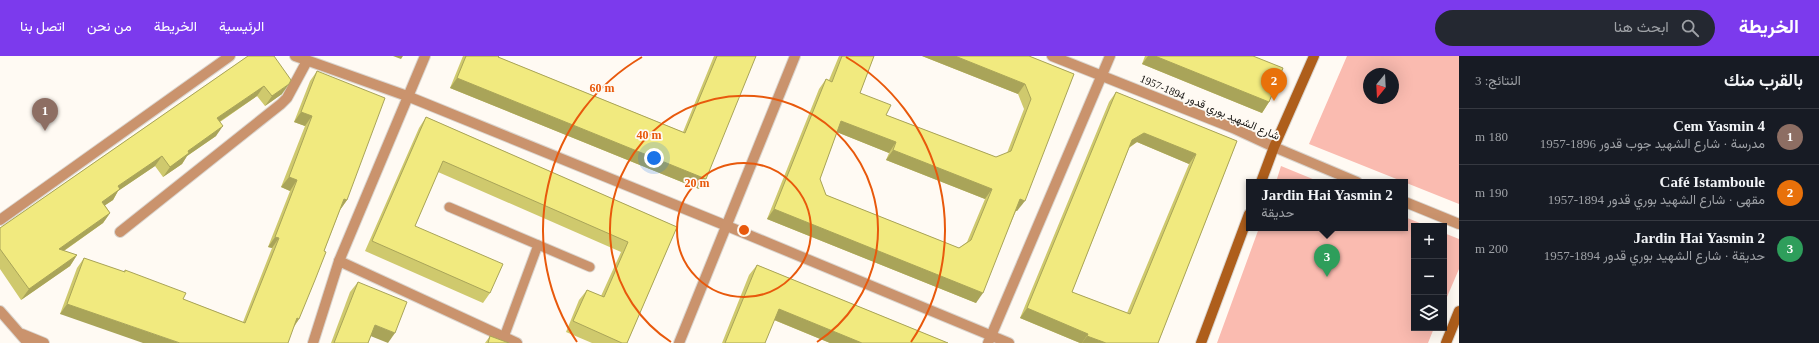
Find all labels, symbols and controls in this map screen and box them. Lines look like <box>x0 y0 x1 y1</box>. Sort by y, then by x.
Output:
search box <box>1435 10 1715 46</box>
text: الخريطة <box>1739 16 1799 37</box>
icon: search <box>1679 17 1701 39</box>
text: اتصل بنا <box>20 19 65 34</box>
text: من نحن <box>87 19 132 34</box>
text: الخريطة <box>154 19 197 34</box>
text: الرئيسية <box>219 19 264 34</box>
text: ابحث هنا <box>1614 19 1669 35</box>
pin: 2 <box>1261 68 1287 101</box>
north arrow <box>1363 68 1399 104</box>
text: بالقرب منك <box>1724 71 1803 90</box>
street label: شارع الشهيد بوري قدور 1894-1957 <box>1137 72 1282 146</box>
text: النتائج: 3 <box>1475 73 1521 88</box>
text: 60 m <box>590 81 615 95</box>
pin: 1 <box>32 98 58 131</box>
text: Cem Yasmin 4 <box>1673 118 1765 134</box>
text: 40 m <box>637 128 662 142</box>
text: 180 m <box>1475 129 1508 144</box>
text: 1 <box>1787 129 1793 144</box>
text: مدرسة · شارع الشهيد جوب قدور 1896-1957 <box>1540 136 1765 151</box>
your location <box>644 148 664 168</box>
text: Café Istamboule <box>1660 174 1765 190</box>
text: 20 m <box>685 176 710 190</box>
popup <box>1246 179 1408 231</box>
text: 190 m <box>1475 185 1508 200</box>
text: 2 <box>1787 185 1793 200</box>
text: Jardin Hai Yasmin 2 <box>1261 187 1393 203</box>
text: مقهى · شارع الشهيد بوري قدور 1894-1957 <box>1548 192 1765 207</box>
text: حديقة <box>1261 205 1294 220</box>
centre of rings <box>737 223 751 237</box>
map controls <box>1411 223 1447 331</box>
button: + <box>1411 223 1447 259</box>
text: Jardin Hai Yasmin 2 <box>1633 230 1765 246</box>
text: 200 m <box>1475 241 1508 256</box>
text: 3 <box>1787 241 1793 256</box>
pin: 3 <box>1314 244 1340 277</box>
text: حديقة · شارع الشهيد بوري قدور 1894-1957 <box>1544 248 1765 263</box>
button: − <box>1411 259 1447 295</box>
button: layers <box>1411 295 1447 331</box>

